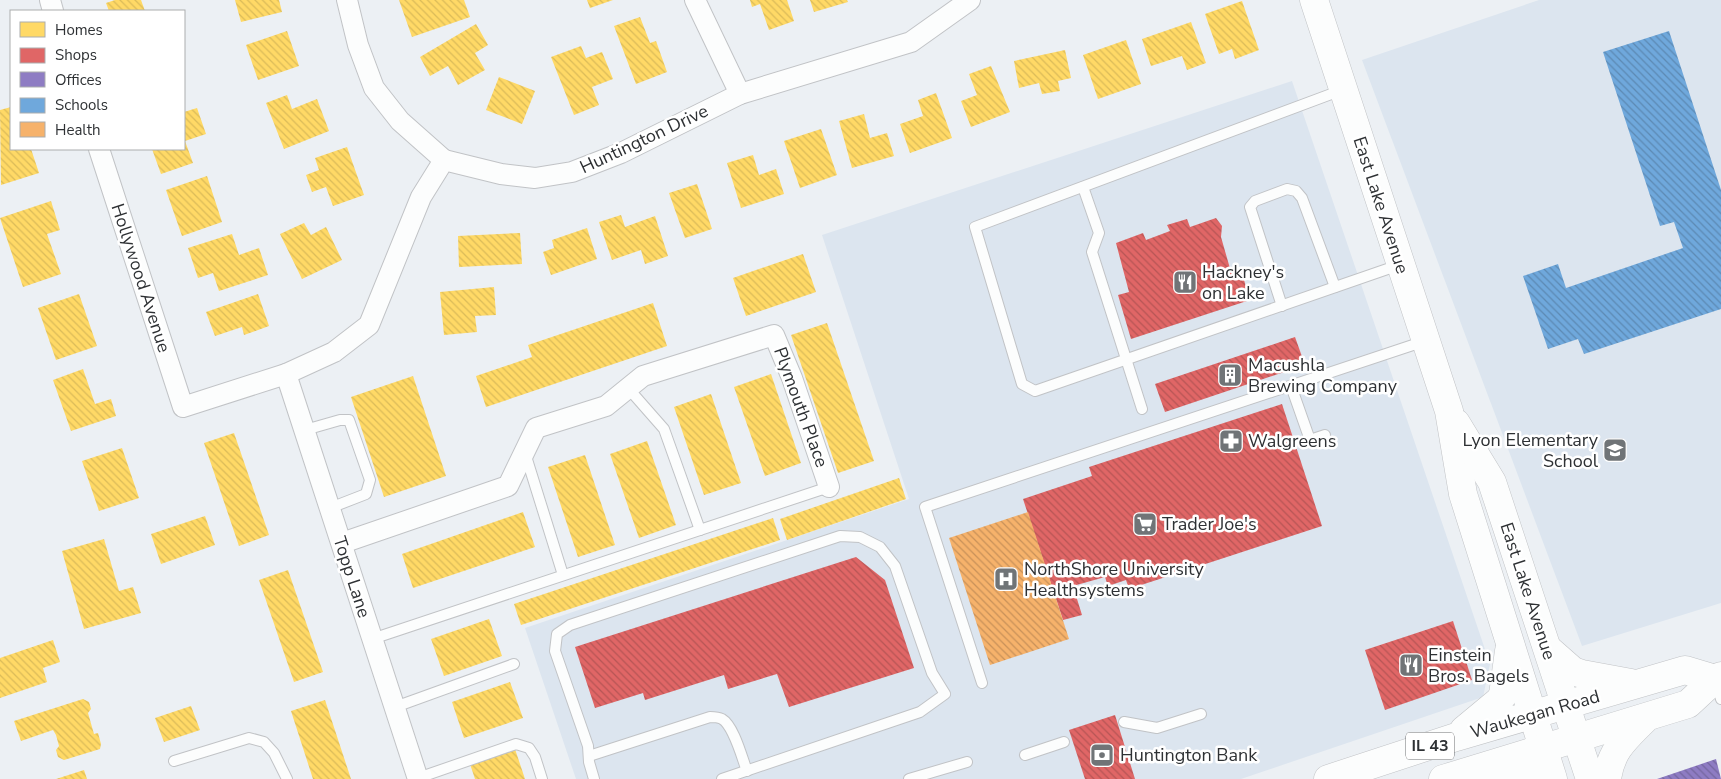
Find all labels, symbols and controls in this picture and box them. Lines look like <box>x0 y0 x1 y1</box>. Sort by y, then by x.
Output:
legend <box>10 10 185 150</box>
text: Homes <box>55 20 103 40</box>
text: Shops <box>55 45 97 65</box>
text: Offices <box>55 70 102 90</box>
text: Schools <box>55 95 108 115</box>
street label: Huntington Drive <box>576 99 712 179</box>
text: Health <box>55 120 100 140</box>
street label: East Lake Avenue <box>1348 133 1414 277</box>
street label: Hollywood Avenue <box>106 201 176 355</box>
place label: Hackney's on Lake <box>1202 260 1284 305</box>
restaurant icon: Hackney's on Lake <box>1172 269 1198 295</box>
street label: Plymouth Place <box>768 343 834 471</box>
place label: Macushla Brewing Company <box>1248 353 1398 398</box>
building icon: Macushla Brewing Company <box>1217 362 1243 388</box>
pharmacy icon: Walgreens <box>1218 428 1244 454</box>
place label: Lyon Elementary School <box>1462 428 1599 473</box>
place label: Walgreens <box>1248 429 1336 453</box>
school or university icon: Lyon Elementary School <box>1602 437 1628 463</box>
supermarket icon: Trader Joe's <box>1132 511 1158 537</box>
place label: Trader Joe's <box>1162 512 1257 536</box>
street label: East Lake Avenue <box>1495 519 1561 663</box>
street label: Topp Lane <box>328 533 376 621</box>
place label: NorthShore University Healthsystems <box>1024 557 1204 602</box>
hospital icon: NorthShore University Healthsystems <box>993 566 1019 592</box>
place label: Einstein Bros. Bagels <box>1428 643 1530 688</box>
restaurant icon: Einstein Bros. Bagels <box>1398 652 1424 678</box>
street label: Waukegan Road <box>1467 684 1603 744</box>
road number: IL 43 <box>1406 732 1454 759</box>
bank icon: Huntington Bank <box>1089 742 1115 768</box>
place label: Huntington Bank <box>1120 743 1258 767</box>

